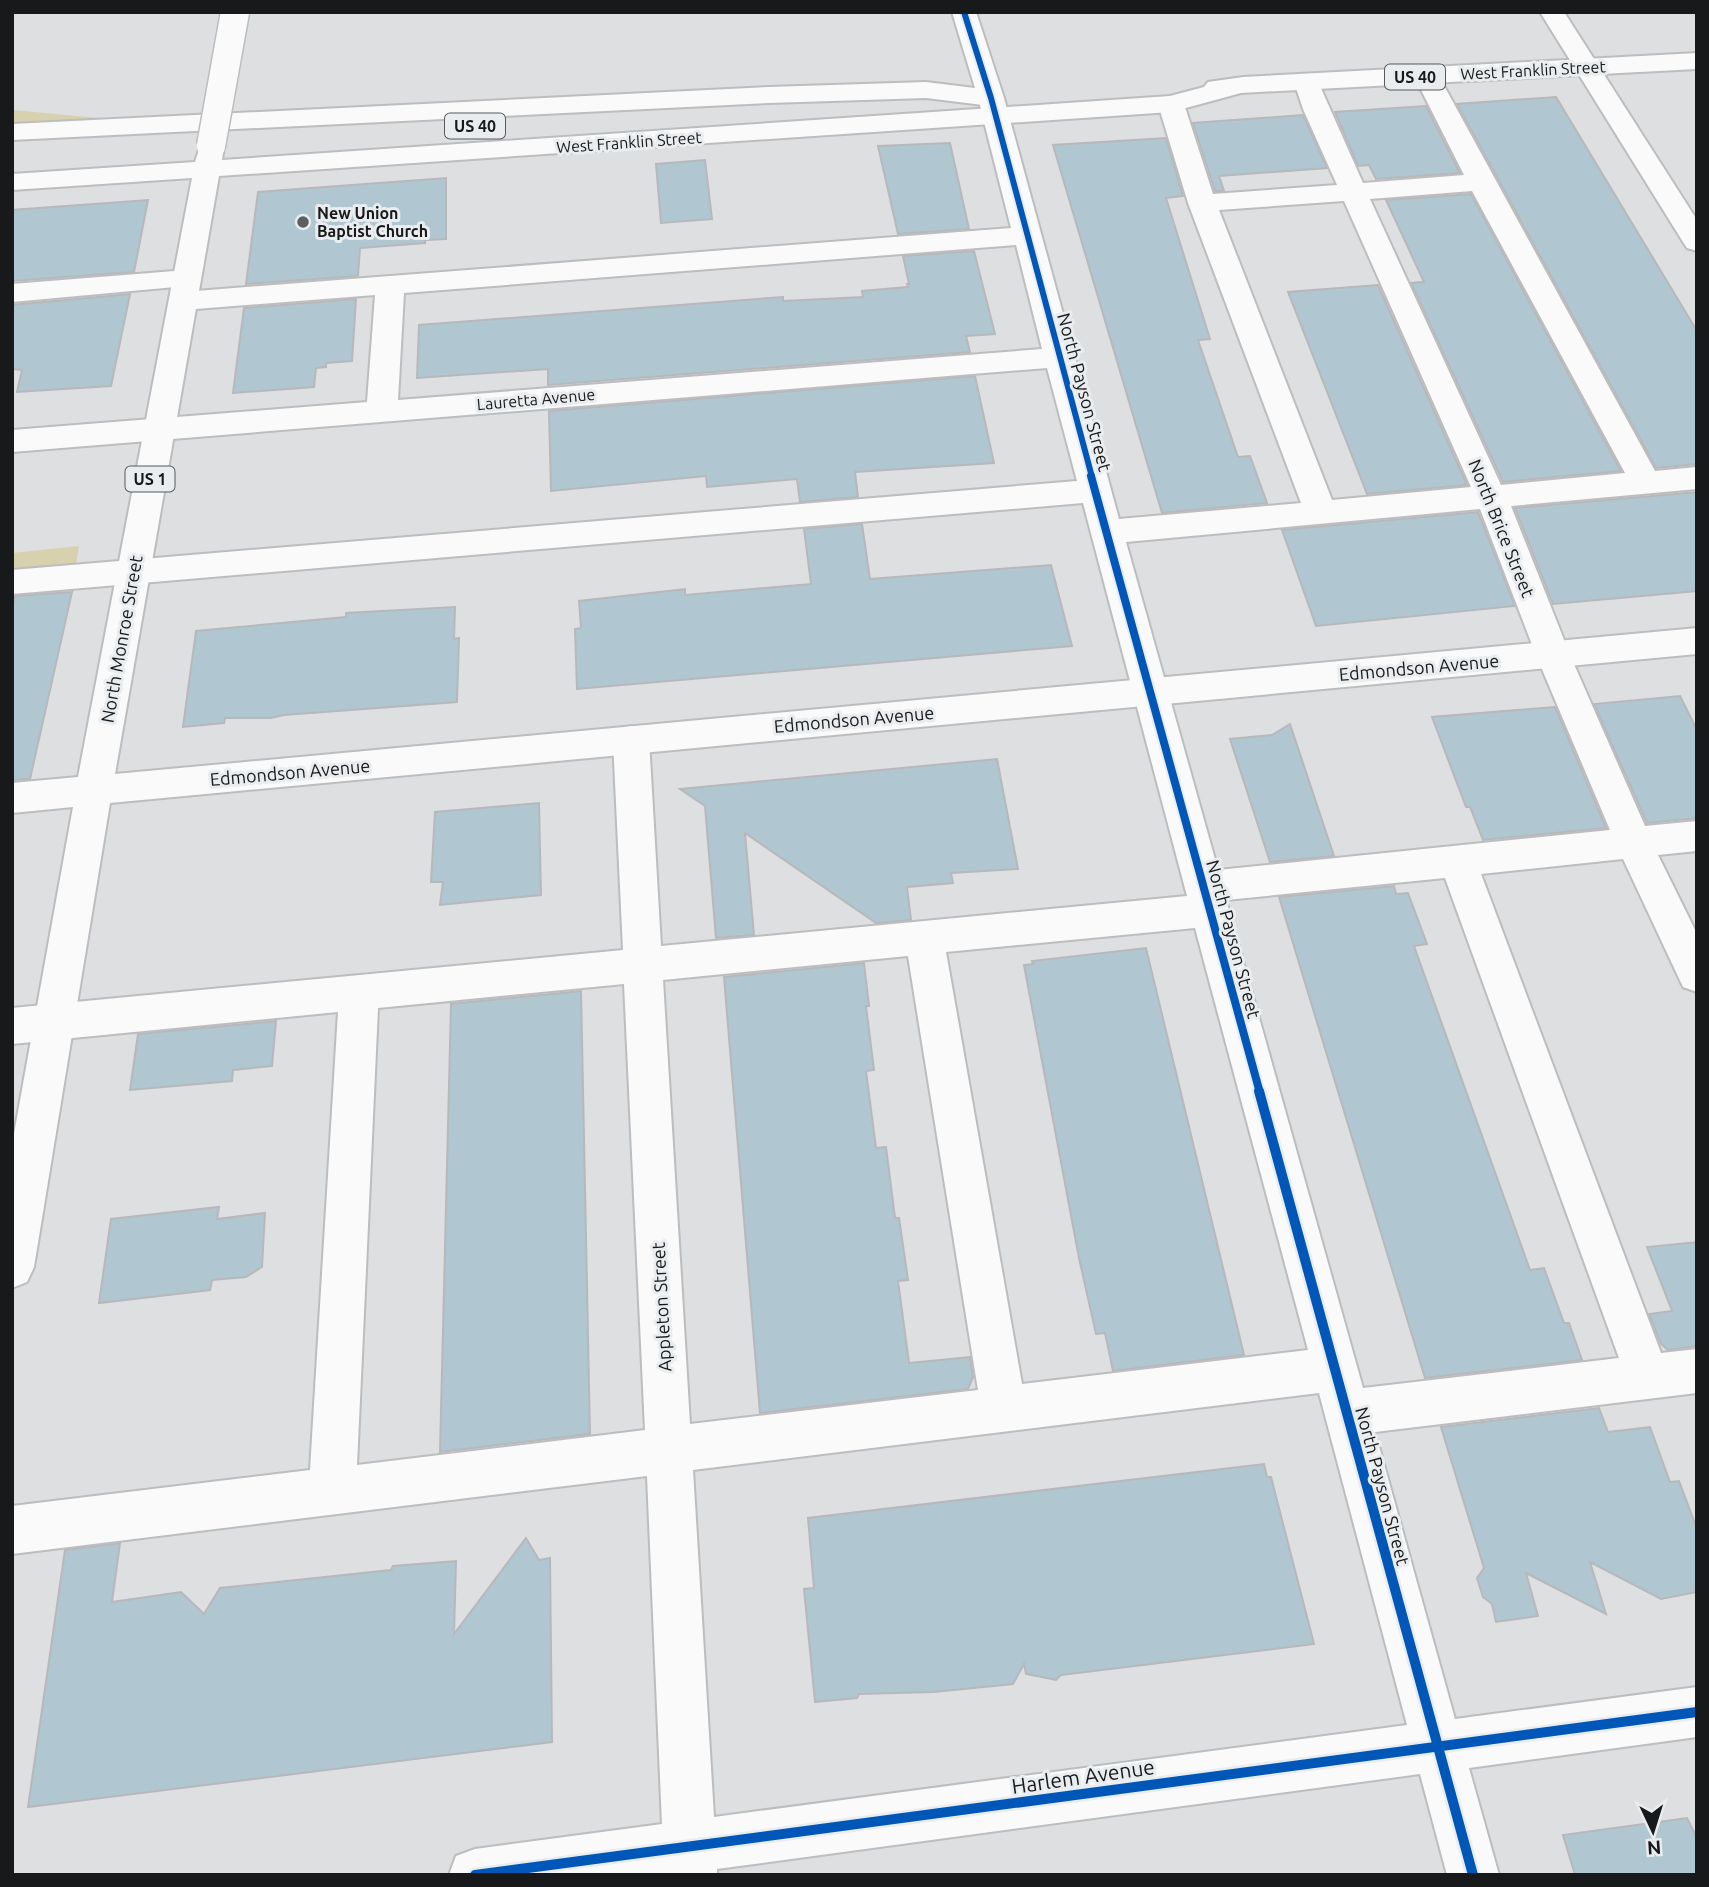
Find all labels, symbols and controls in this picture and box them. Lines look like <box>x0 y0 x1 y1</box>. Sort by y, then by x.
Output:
street label: West Franklin Street <box>1460 57 1607 83</box>
road number: US 40 <box>1385 64 1445 90</box>
road number: US 40 <box>445 114 505 138</box>
street label: West Franklin Street <box>556 128 703 156</box>
place label: New Union Baptist Church <box>317 204 428 240</box>
marker: New Union Baptist Church <box>295 214 311 230</box>
street label: North Payson Street <box>1054 311 1116 473</box>
street label: Lauretta Avenue <box>476 385 596 413</box>
street label: North Brice Street <box>1465 456 1539 600</box>
road number: US 1 <box>125 466 174 492</box>
street label: North Monroe Street <box>96 554 146 724</box>
street label: Edmondson Avenue <box>1338 650 1500 684</box>
street label: Edmondson Avenue <box>773 702 935 736</box>
street label: Edmondson Avenue <box>209 755 371 789</box>
street label: North Payson Street <box>1203 858 1265 1020</box>
street label: Appleton Street <box>648 1242 674 1372</box>
street label: North Payson Street <box>1352 1405 1414 1567</box>
street label: Harlem Avenue <box>1010 1754 1156 1798</box>
north arrow <box>1618 1796 1688 1866</box>
text: N <box>1646 1836 1662 1859</box>

